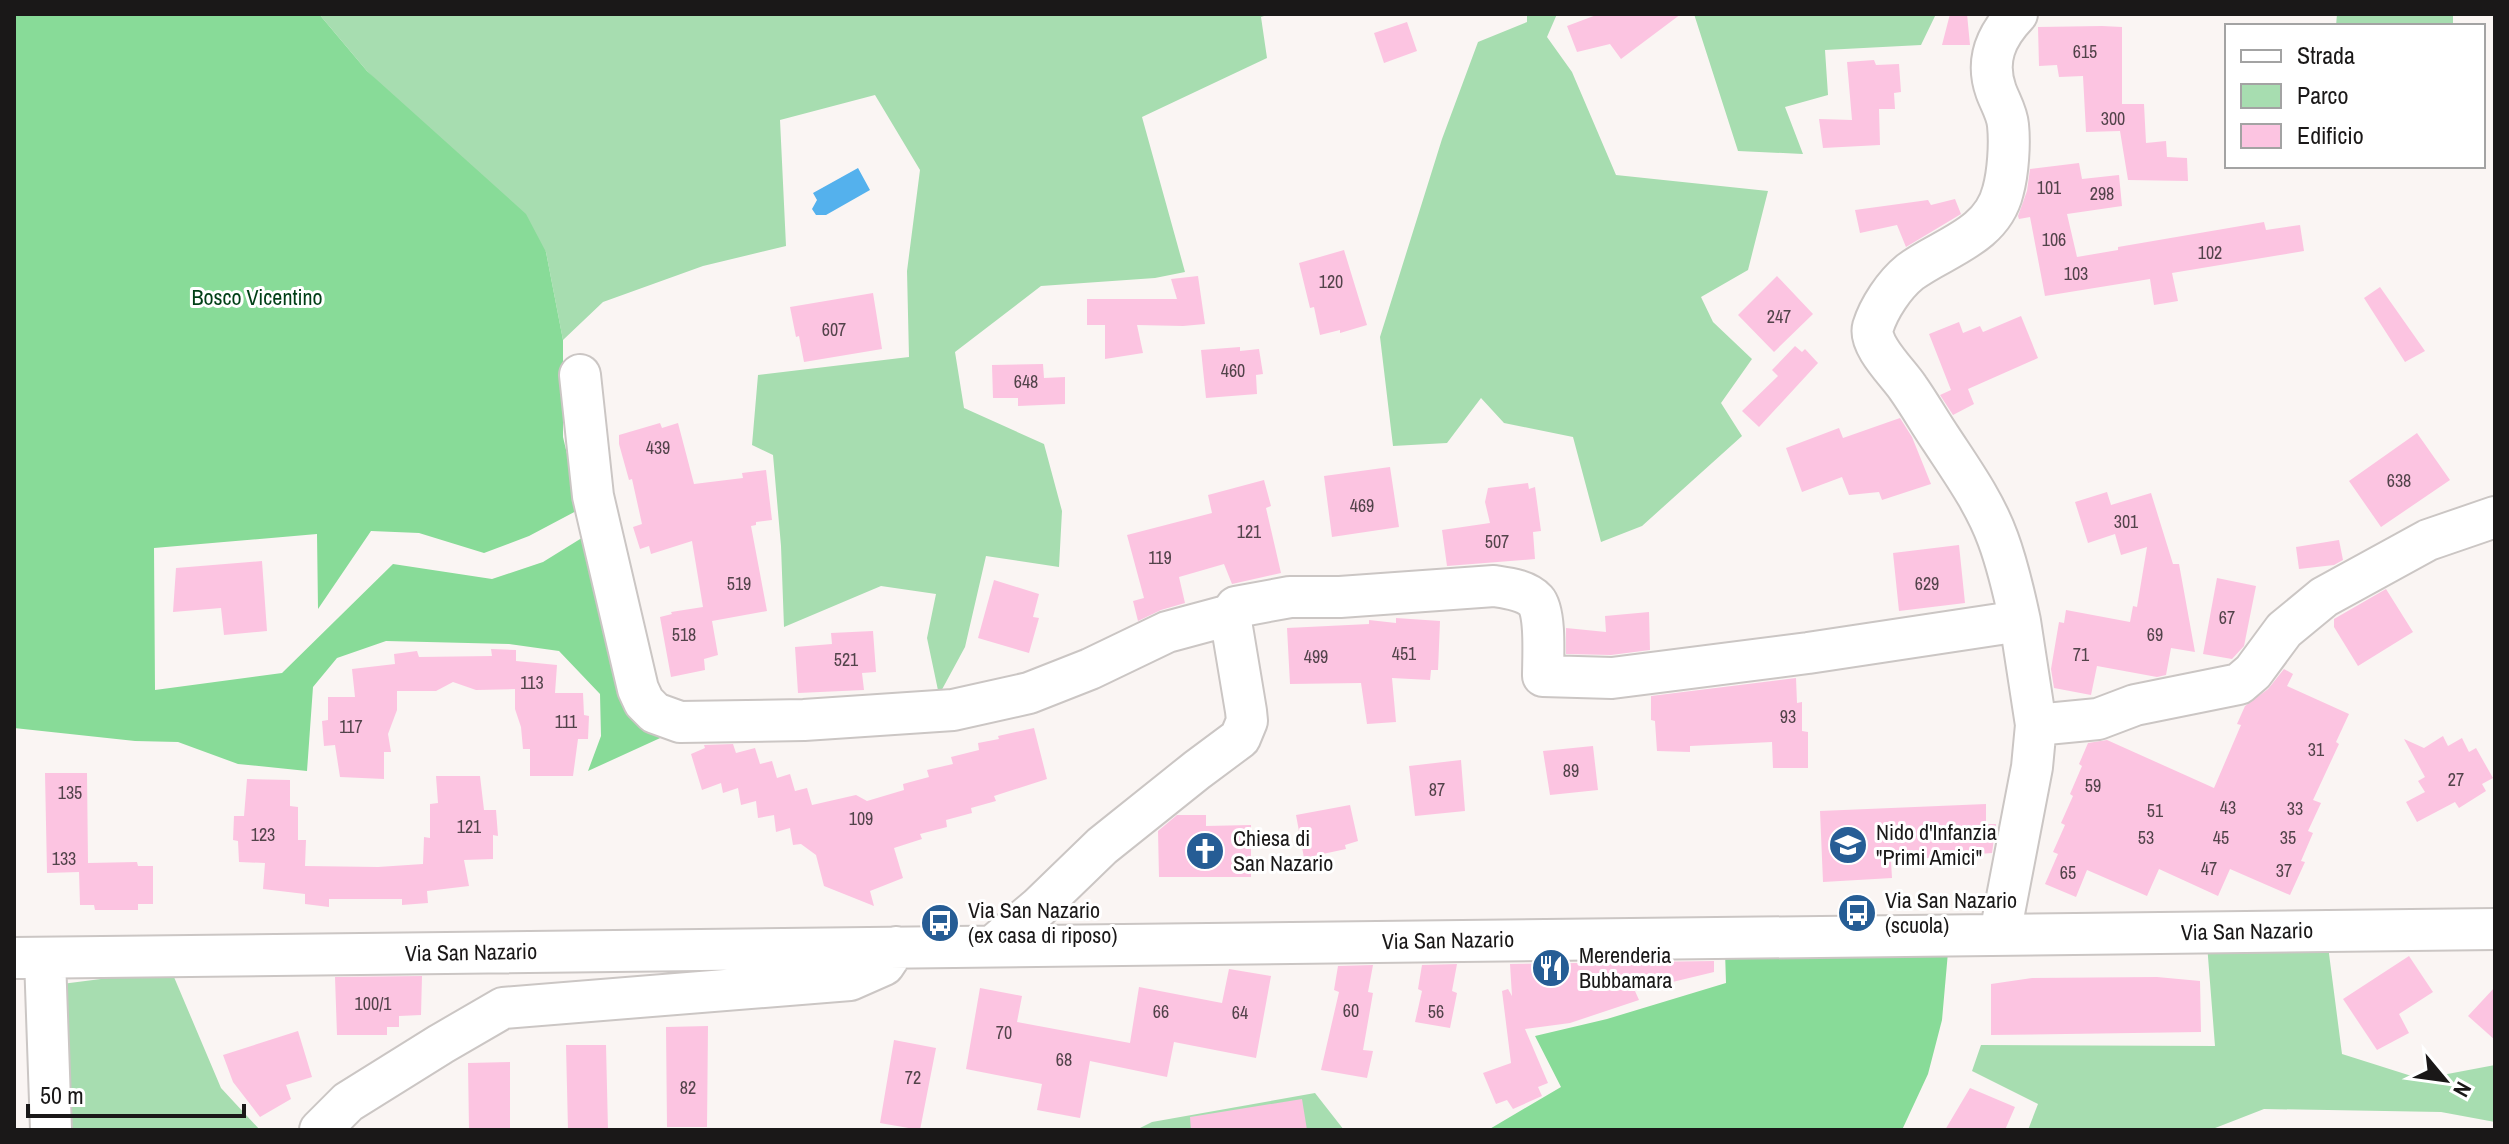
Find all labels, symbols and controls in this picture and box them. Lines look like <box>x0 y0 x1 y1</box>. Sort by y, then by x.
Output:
legend <box>2225 24 2485 168</box>
house number: 615 <box>2073 39 2097 64</box>
text: Strada <box>2297 39 2355 71</box>
text: Parco <box>2297 79 2348 111</box>
house number: 300 <box>2101 106 2125 131</box>
text: Edificio <box>2297 119 2364 151</box>
house number: 101 <box>2037 175 2062 200</box>
house number: 298 <box>2090 181 2114 206</box>
house number: 106 <box>2042 227 2066 252</box>
house number: 102 <box>2198 240 2222 265</box>
house number: 103 <box>2064 261 2088 286</box>
house number: 120 <box>1319 269 1343 294</box>
park label: Bosco Vicentino <box>191 282 323 312</box>
house number: 247 <box>1767 304 1791 329</box>
house number: 607 <box>822 317 846 342</box>
house number: 460 <box>1221 358 1245 383</box>
house number: 648 <box>1014 369 1038 394</box>
house number: 439 <box>646 435 670 460</box>
house number: 638 <box>2387 468 2411 493</box>
house number: 469 <box>1350 493 1374 518</box>
house number: 301 <box>2114 509 2139 534</box>
house number: 121 <box>1237 519 1262 544</box>
house number: 507 <box>1485 529 1509 554</box>
house number: 119 <box>1148 545 1172 570</box>
house number: 519 <box>727 571 751 596</box>
house number: 629 <box>1915 571 1939 596</box>
house number: 67 <box>2219 605 2235 630</box>
house number: 518 <box>672 622 696 647</box>
house number: 69 <box>2147 622 2163 647</box>
house number: 451 <box>1392 641 1417 666</box>
house number: 71 <box>2073 642 2090 667</box>
house number: 499 <box>1304 644 1328 669</box>
house number: 521 <box>834 647 859 672</box>
house number: 113 <box>520 670 544 695</box>
house number: 93 <box>1780 704 1796 729</box>
house number: 111 <box>555 709 578 734</box>
house number: 117 <box>339 714 363 739</box>
house number: 31 <box>2308 737 2325 762</box>
house number: 89 <box>1563 758 1579 783</box>
house number: 27 <box>2448 767 2464 792</box>
house number: 59 <box>2085 773 2101 798</box>
house number: 87 <box>1429 777 1445 802</box>
house number: 135 <box>58 780 82 805</box>
house number: 43 <box>2220 795 2236 820</box>
house number: 33 <box>2287 796 2303 821</box>
house number: 51 <box>2147 798 2164 823</box>
house number: 109 <box>849 806 873 831</box>
house number: 121 <box>457 814 482 839</box>
place label: Nido d'Infanzia "Primi Amici" <box>1876 817 1997 872</box>
house number: 123 <box>251 822 275 847</box>
place label: Chiesa di San Nazario <box>1233 823 1333 878</box>
school or university icon: Nido d'Infanzia "Primi Amici" <box>1827 824 1869 866</box>
house number: 53 <box>2138 825 2154 850</box>
house number: 45 <box>2213 825 2229 850</box>
house number: 35 <box>2280 825 2296 850</box>
church icon: Chiesa di San Nazario <box>1184 830 1226 872</box>
house number: 133 <box>52 846 76 871</box>
house number: 47 <box>2201 856 2217 881</box>
house number: 37 <box>2276 858 2292 883</box>
house number: 65 <box>2060 860 2076 885</box>
place label: Via San Nazario (scuola) <box>1885 885 2017 940</box>
bus stop icon: Via San Nazario (scuola) <box>1836 892 1878 934</box>
place label: Via San Nazario (ex casa di riposo) <box>968 895 1117 950</box>
bus stop icon: Via San Nazario (ex casa di riposo) <box>919 902 961 944</box>
street label: Via San Nazario <box>2181 915 2313 947</box>
street label: Via San Nazario <box>1382 924 1514 956</box>
street label: Via San Nazario <box>405 936 537 968</box>
place label: Merenderia Bubbamara <box>1579 940 1672 995</box>
restaurant icon: Merenderia Bubbamara <box>1530 947 1572 989</box>
house number: 100/1 <box>355 991 392 1016</box>
house number: 60 <box>1343 998 1359 1023</box>
house number: 66 <box>1153 999 1169 1024</box>
house number: 56 <box>1428 999 1444 1024</box>
house number: 64 <box>1232 1000 1248 1025</box>
house number: 70 <box>996 1020 1012 1045</box>
north arrow <box>2405 1040 2485 1120</box>
house number: 68 <box>1056 1047 1072 1072</box>
house number: 72 <box>905 1065 921 1090</box>
scale bar <box>28 1068 244 1118</box>
house number: 82 <box>680 1075 696 1100</box>
text: N <box>2446 1077 2479 1103</box>
text: 50 m <box>40 1079 84 1111</box>

